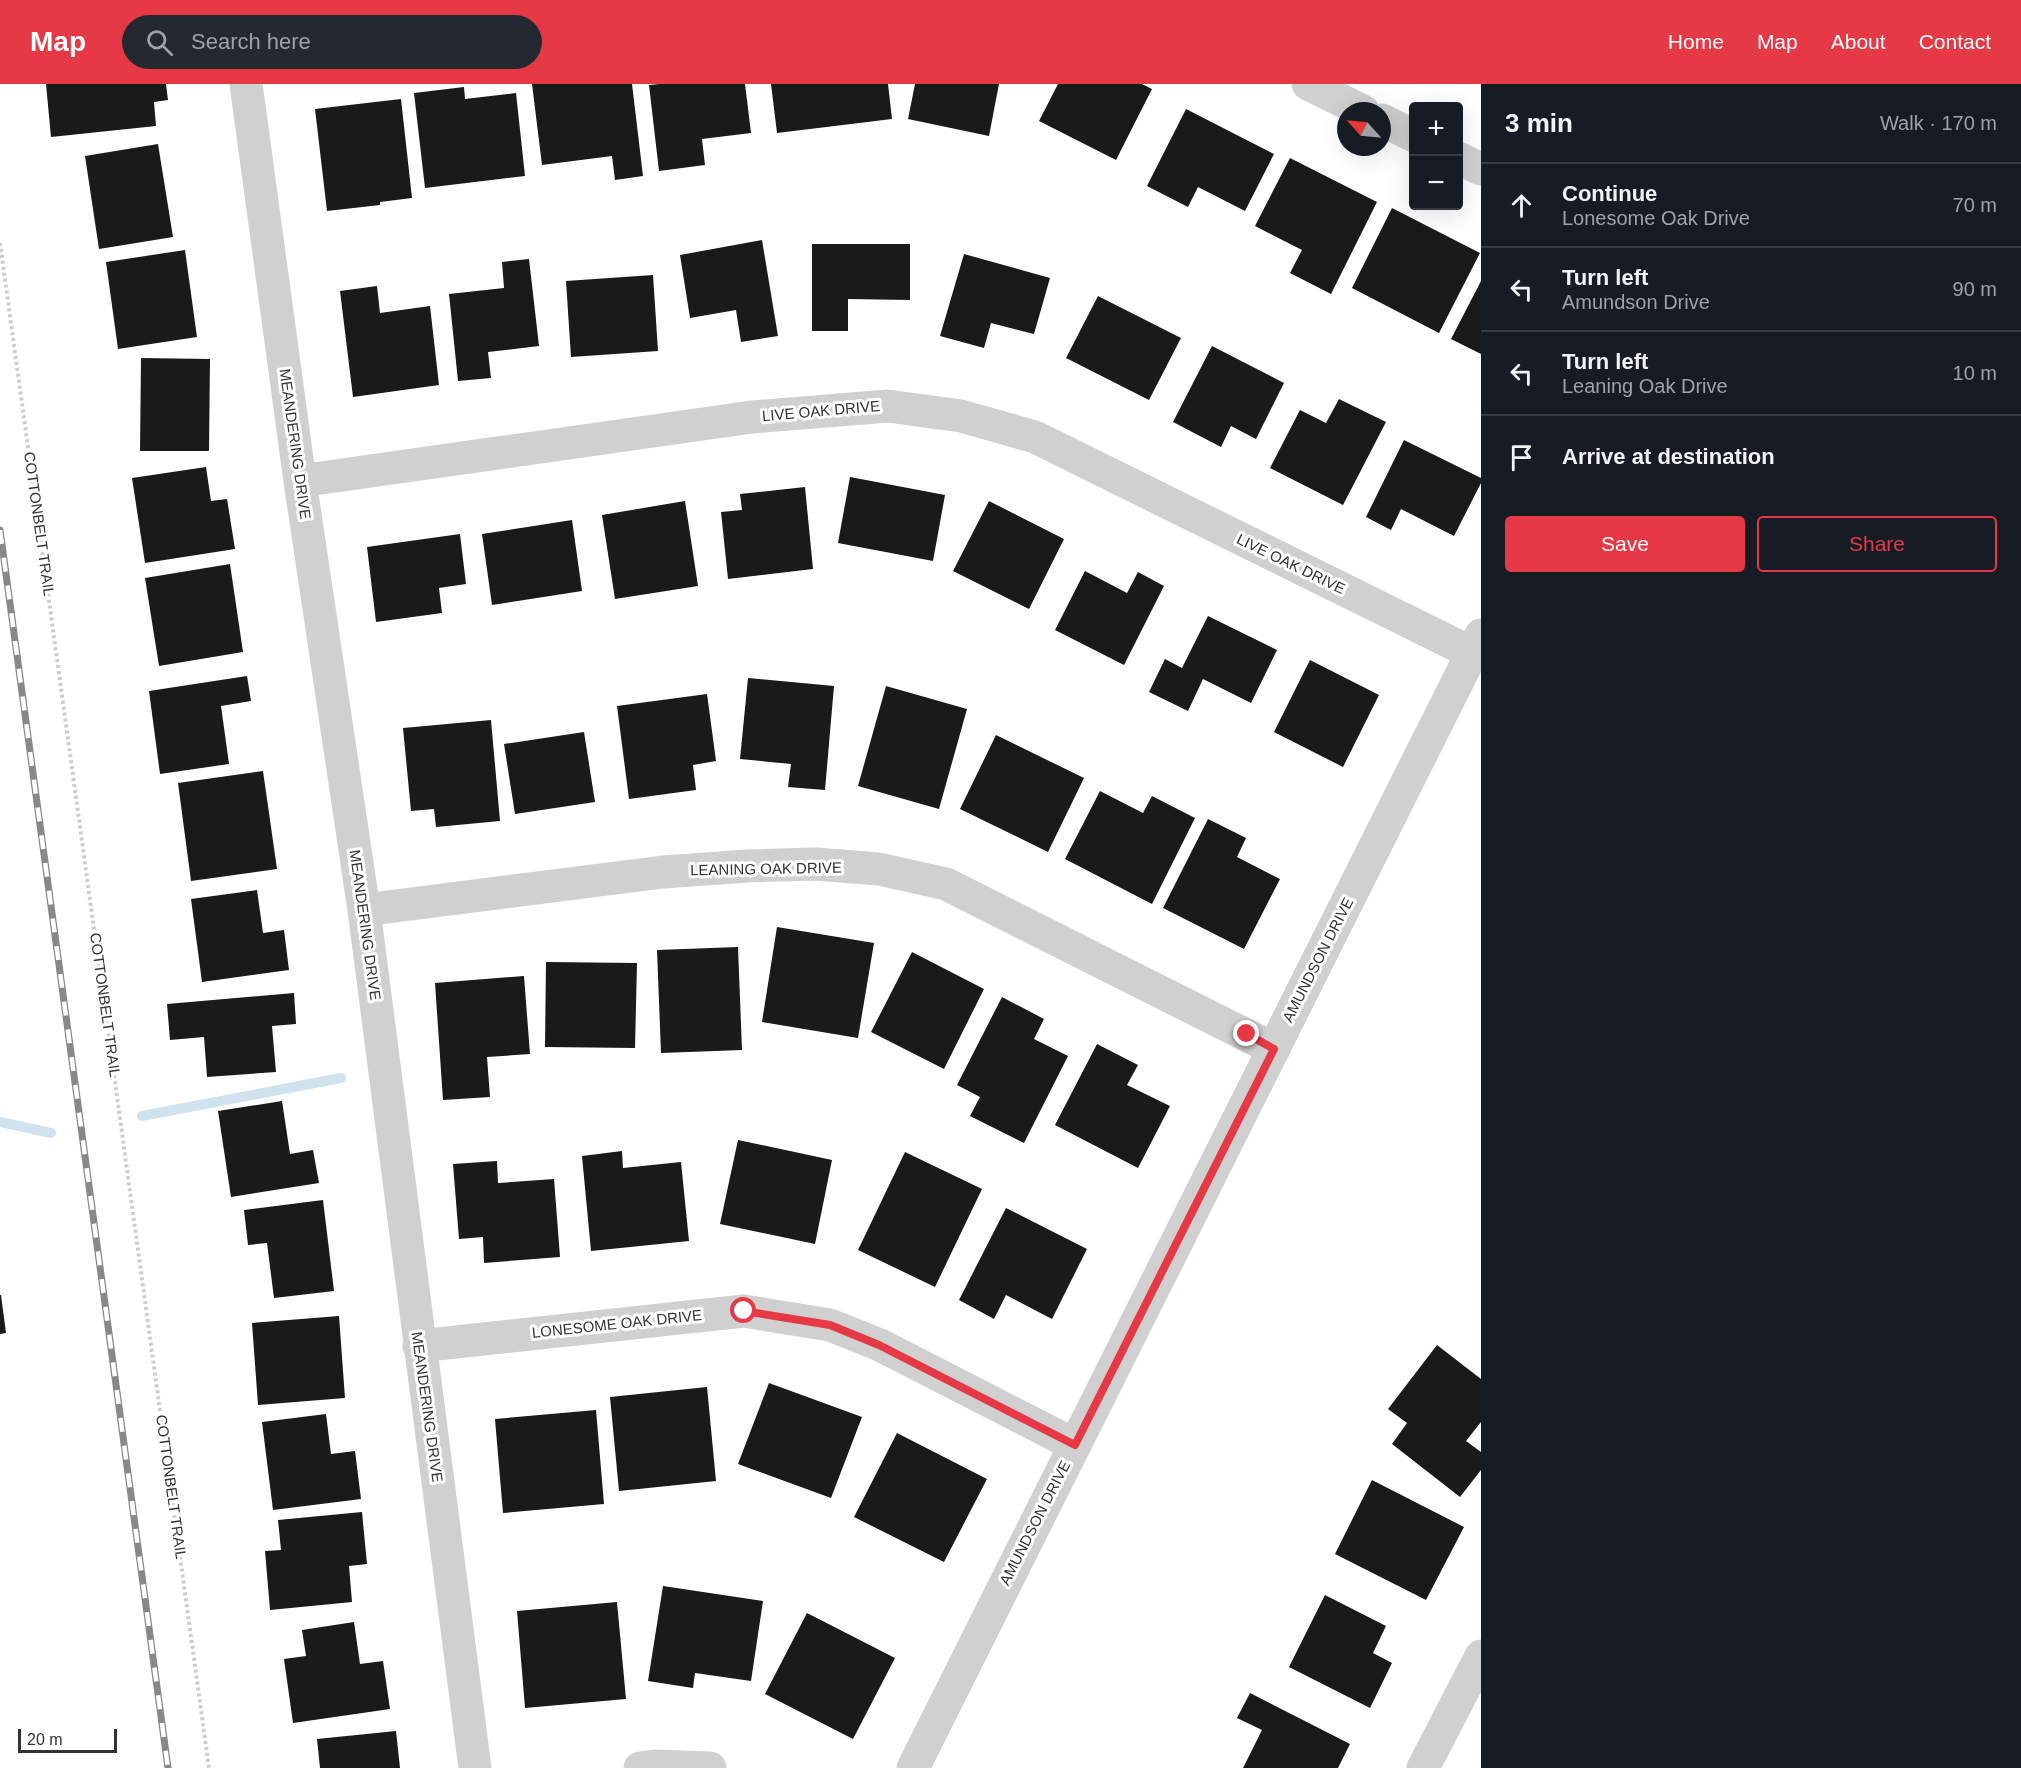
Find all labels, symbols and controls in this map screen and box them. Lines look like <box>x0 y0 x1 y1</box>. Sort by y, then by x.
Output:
search box <box>122 15 542 69</box>
text: Map <box>30 26 86 57</box>
icon: search <box>143 26 176 59</box>
text: Search here <box>191 29 311 54</box>
text: Home <box>1668 30 1724 53</box>
text: Map <box>1757 30 1798 53</box>
text: About <box>1831 30 1886 53</box>
text: Contact <box>1919 30 1991 53</box>
north arrow <box>1337 102 1391 156</box>
map controls <box>1409 102 1463 210</box>
button: + <box>1409 102 1463 156</box>
text: 3 min <box>1505 108 1573 138</box>
text: Walk · 170 m <box>1880 112 1997 134</box>
button: − <box>1409 156 1463 210</box>
text: Continue <box>1562 181 1657 206</box>
icon: ahead <box>1505 189 1538 222</box>
text: 70 m <box>1953 194 1997 216</box>
text: Lonesome Oak Drive <box>1562 207 1750 229</box>
text: Turn left <box>1562 265 1648 290</box>
icon: left <box>1505 273 1538 306</box>
text: 90 m <box>1953 278 1997 300</box>
text: Amundson Drive <box>1562 291 1710 313</box>
text: Turn left <box>1562 349 1648 374</box>
icon: left <box>1505 357 1538 390</box>
text: 10 m <box>1953 362 1997 384</box>
street label: MEANDERING DRIVE <box>277 368 314 520</box>
text: Leaning Oak Drive <box>1562 375 1728 397</box>
street label: LIVE OAK DRIVE <box>761 397 881 424</box>
icon: arrive <box>1505 441 1538 474</box>
text: Arrive at destination <box>1562 444 1775 469</box>
street label: COTTONBELT TRAIL <box>21 451 58 597</box>
button: Save <box>1505 516 1745 572</box>
button: Share <box>1757 516 1997 572</box>
street label: LIVE OAK DRIVE <box>1234 530 1348 597</box>
street label: MEANDERING DRIVE <box>347 849 384 1001</box>
street label: LEANING OAK DRIVE <box>690 859 842 878</box>
street label: AMUNDSON DRIVE <box>1279 895 1356 1025</box>
street label: COTTONBELT TRAIL <box>87 932 124 1078</box>
route end <box>1233 1020 1259 1046</box>
route start <box>730 1297 756 1323</box>
street label: LONESOME OAK DRIVE <box>531 1306 703 1341</box>
street label: MEANDERING DRIVE <box>409 1331 446 1483</box>
street label: COTTONBELT TRAIL <box>153 1414 190 1560</box>
street label: AMUNDSON DRIVE <box>996 1458 1073 1588</box>
scale bar <box>18 1726 117 1754</box>
text: 20 m <box>27 1731 63 1748</box>

